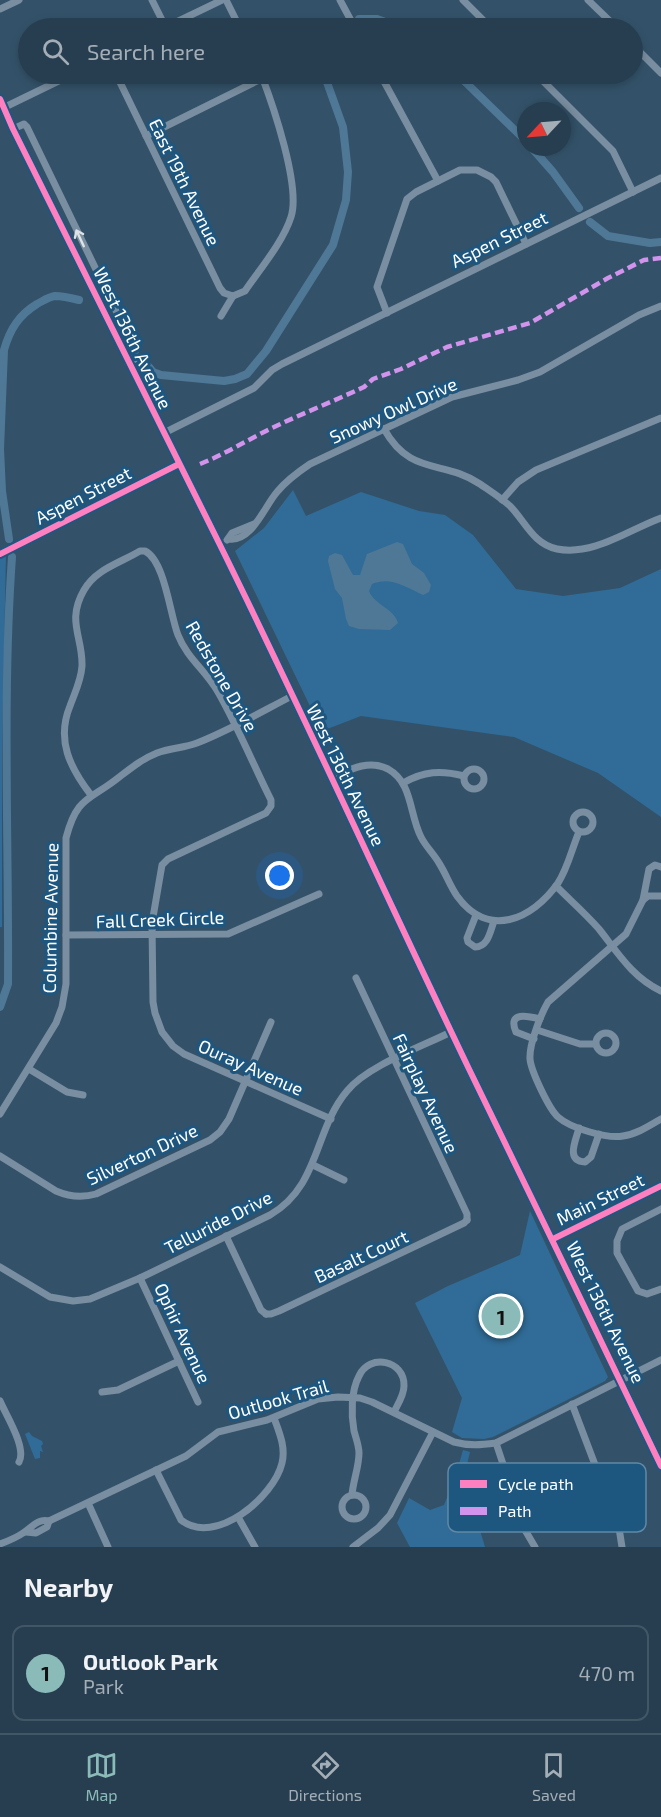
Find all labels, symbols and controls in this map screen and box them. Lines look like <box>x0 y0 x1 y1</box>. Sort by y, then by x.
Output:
search box <box>18 18 643 84</box>
icon: search <box>39 35 72 68</box>
text: Search here <box>87 38 205 64</box>
north arrow <box>517 102 571 156</box>
street label: East 19th Avenue <box>145 115 225 249</box>
street label: Aspen Street <box>447 206 551 272</box>
one-way arrow <box>74 230 86 248</box>
street label: West 136th Avenue <box>89 263 177 413</box>
street label: Snowy Owl Drive <box>326 372 460 448</box>
street label: Aspen Street <box>31 461 135 529</box>
street label: Redstone Drive <box>181 617 263 735</box>
street label: West 136th Avenue <box>302 700 390 850</box>
street label: Columbine Avenue <box>38 843 62 993</box>
your location <box>265 861 294 890</box>
street label: Fall Creek Circle <box>95 906 225 932</box>
street label: Fairplay Avenue <box>389 1030 463 1156</box>
street label: Ouray Avenue <box>195 1034 307 1100</box>
street label: Silverton Drive <box>83 1119 201 1189</box>
street label: Main Street <box>553 1168 647 1230</box>
street label: Telluride Drive <box>161 1186 275 1258</box>
street label: Basalt Court <box>311 1225 412 1287</box>
street label: West 136th Avenue <box>562 1237 650 1387</box>
street label: Ophir Avenue <box>150 1279 216 1387</box>
pin: 1 <box>482 1294 520 1338</box>
street label: Outlook Trail <box>225 1374 331 1424</box>
legend <box>448 1463 646 1532</box>
text: Cycle path <box>498 1474 574 1493</box>
text: Path <box>498 1501 532 1520</box>
text: Nearby <box>24 1571 113 1602</box>
text: Outlook Park <box>83 1648 218 1674</box>
text: 1 <box>41 1661 50 1685</box>
text: 470 m <box>578 1661 635 1685</box>
text: Park <box>83 1674 124 1698</box>
tab: Map <box>85 1749 118 1804</box>
tab: Directions <box>288 1749 362 1804</box>
tab: Saved <box>532 1749 576 1804</box>

